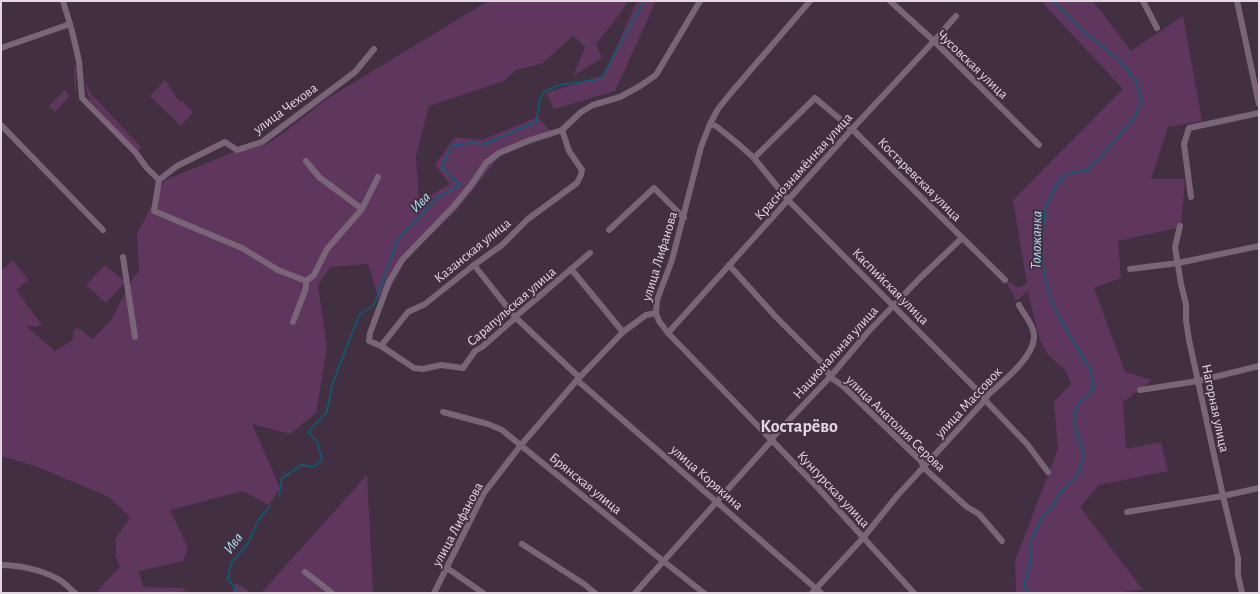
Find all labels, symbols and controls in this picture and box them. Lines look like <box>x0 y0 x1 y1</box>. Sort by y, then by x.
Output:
street label: Чусовская улица <box>934 28 1011 102</box>
street label: улица Чехова <box>250 81 321 137</box>
street label: Краснознамённая улица <box>752 110 856 223</box>
street label: Костаревская улица <box>875 135 964 225</box>
water label: Ива <box>407 189 433 215</box>
street label: улица Лифанова <box>639 209 680 304</box>
water label: Толожанка <box>1028 211 1045 269</box>
street label: Казанская улица <box>432 215 514 286</box>
street label: Каспийская улица <box>849 246 932 328</box>
street label: Сарапульская улица <box>464 264 559 349</box>
street label: Национальная улица <box>791 303 881 402</box>
street label: Нагорная улица <box>1199 363 1231 454</box>
street label: улица Массовок <box>932 364 1005 441</box>
street label: улица Анатолия Серова <box>842 372 948 475</box>
district label: Костарёво <box>760 418 838 436</box>
street label: улица Корякина <box>667 442 746 513</box>
street label: Кунгурская улица <box>794 449 873 531</box>
street label: Брянская улица <box>546 450 625 518</box>
street label: улица Лифанова <box>429 480 486 570</box>
water label: Ива <box>221 530 246 557</box>

